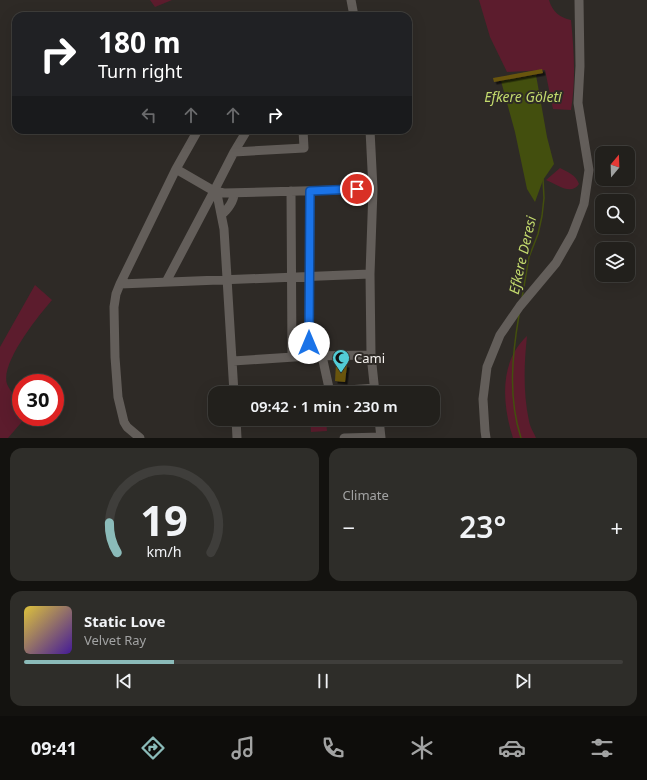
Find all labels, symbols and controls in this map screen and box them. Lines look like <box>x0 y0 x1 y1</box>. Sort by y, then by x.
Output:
text: 180 m <box>98 23 181 61</box>
icon: right <box>32 28 84 80</box>
text: Turn right <box>98 59 182 83</box>
water label: Efkere Göleti <box>484 87 562 106</box>
icon: left <box>138 104 160 126</box>
icon: ahead <box>180 104 202 126</box>
icon: ahead <box>222 104 244 126</box>
icon: right <box>264 104 286 126</box>
north arrow <box>595 146 635 186</box>
map controls <box>595 146 635 282</box>
pin <box>340 172 374 206</box>
icon: arrive <box>346 178 368 200</box>
button: search <box>595 194 635 234</box>
water label: Efkere Deresi <box>504 214 540 296</box>
button: layers <box>595 242 635 282</box>
position arrow <box>288 322 330 364</box>
mosque icon: Cami <box>331 348 351 373</box>
place label: Cami <box>354 349 385 367</box>
speed limit sign: 30 <box>12 374 64 426</box>
text: 09:42 · 1 min · 230 m <box>250 396 398 416</box>
text: Climate <box>343 486 389 504</box>
text: 19 <box>140 491 188 547</box>
text: 23° <box>459 506 506 547</box>
text: − <box>343 512 355 542</box>
text: + <box>610 512 623 542</box>
text: km/h <box>147 541 182 560</box>
text: Static Love <box>84 611 165 631</box>
text: Velvet Ray <box>84 631 146 649</box>
icon: previous <box>113 670 135 692</box>
icon: pause <box>312 670 334 692</box>
icon: next <box>512 670 534 692</box>
icon: directions <box>139 734 167 762</box>
icon: music <box>229 734 257 762</box>
icon: phone <box>319 734 347 762</box>
icon: climate <box>408 734 436 762</box>
icon: car <box>498 734 526 762</box>
icon: filters <box>588 734 616 762</box>
text: 09:41 <box>31 736 77 760</box>

